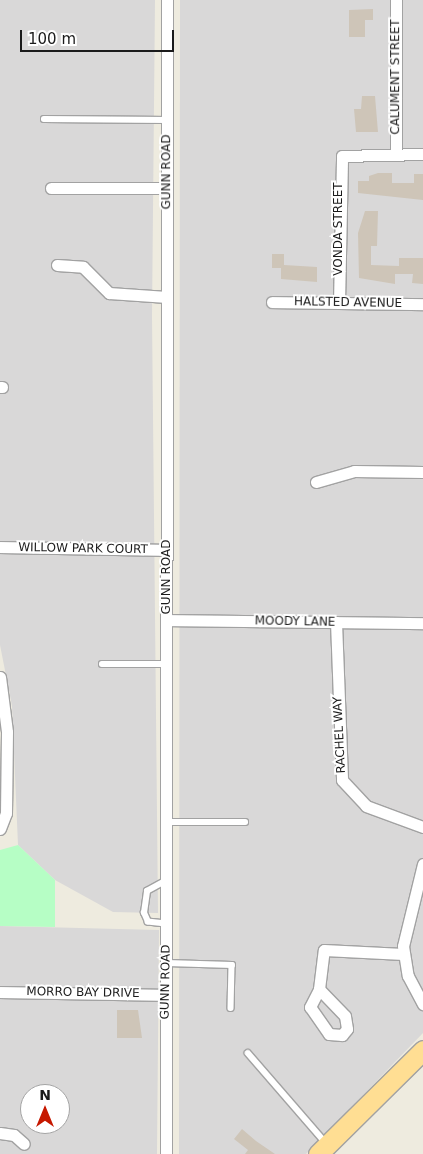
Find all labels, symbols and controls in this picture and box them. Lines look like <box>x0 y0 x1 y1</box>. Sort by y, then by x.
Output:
street label: CALUMENT STREET <box>389 19 403 135</box>
scale bar <box>22 20 176 52</box>
text: 100 m <box>28 30 76 48</box>
street label: GUNN ROAD <box>160 135 174 209</box>
street label: VONDA STREET <box>332 182 346 276</box>
street label: HALSTED AVENUE <box>294 295 402 311</box>
street label: GUNN ROAD <box>160 540 174 614</box>
street label: WILLOW PARK COURT <box>18 541 148 557</box>
street label: MOODY LANE <box>255 614 335 630</box>
street label: RACHEL WAY <box>331 696 349 774</box>
street label: GUNN ROAD <box>158 944 174 1020</box>
street label: MORRO BAY DRIVE <box>26 985 140 1001</box>
north arrow <box>20 1084 70 1134</box>
text: N <box>39 1087 51 1103</box>

